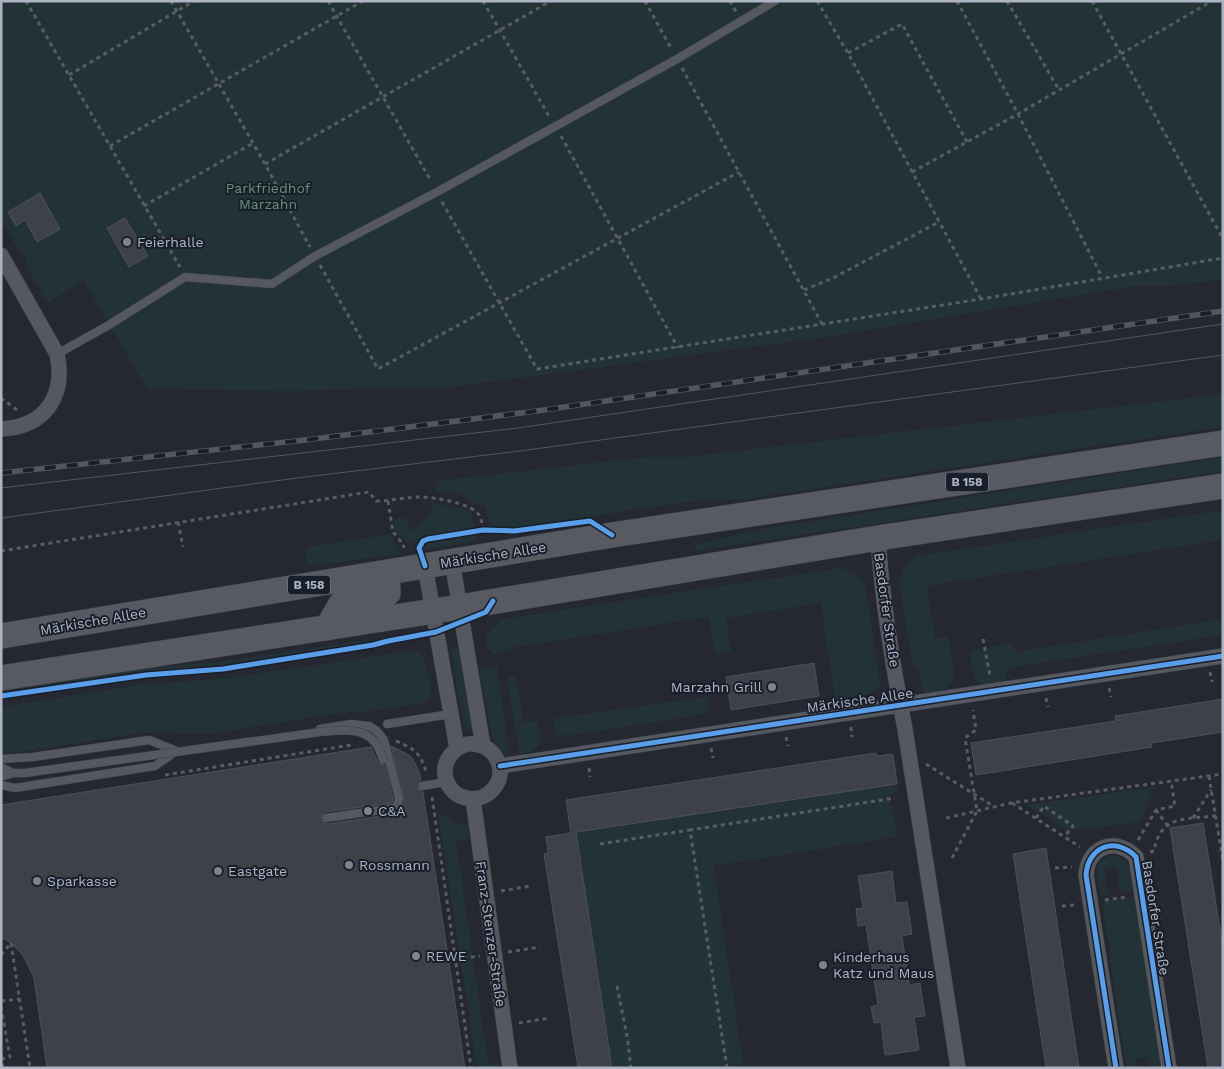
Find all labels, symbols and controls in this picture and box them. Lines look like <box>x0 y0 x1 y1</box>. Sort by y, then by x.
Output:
park label: Parkfriedhof Marzahn <box>226 180 311 212</box>
place label: Feierhalle <box>137 234 204 250</box>
marker: Feierhalle <box>121 236 133 248</box>
road number: B 158 <box>946 472 988 492</box>
street label: Märkische Allee <box>439 539 547 571</box>
street label: Basdorfer Straße <box>871 552 903 668</box>
road number: B 158 <box>288 576 330 594</box>
street label: Märkische Allee <box>39 604 147 638</box>
place label: Marzahn Grill <box>671 679 763 695</box>
marker: Marzahn Grill <box>766 681 778 693</box>
street label: Märkische Allee <box>806 685 914 715</box>
place label: C&A <box>378 803 406 819</box>
marker: C&A <box>362 805 374 817</box>
place label: Rossmann <box>359 857 430 873</box>
marker: Rossmann <box>343 859 355 871</box>
street label: Franz-Stenzer-Straße <box>473 860 509 1008</box>
street label: Basdorfer Straße <box>1139 860 1173 976</box>
place label: Eastgate <box>228 863 287 879</box>
marker: Eastgate <box>212 865 224 877</box>
place label: Sparkasse <box>47 873 117 889</box>
marker: Sparkasse <box>31 875 43 887</box>
place label: REWE <box>426 948 467 964</box>
place label: Kinderhaus Katz und Maus <box>833 949 934 981</box>
marker: REWE <box>410 950 422 962</box>
marker: Kinderhaus Katz und Maus <box>817 959 829 971</box>

